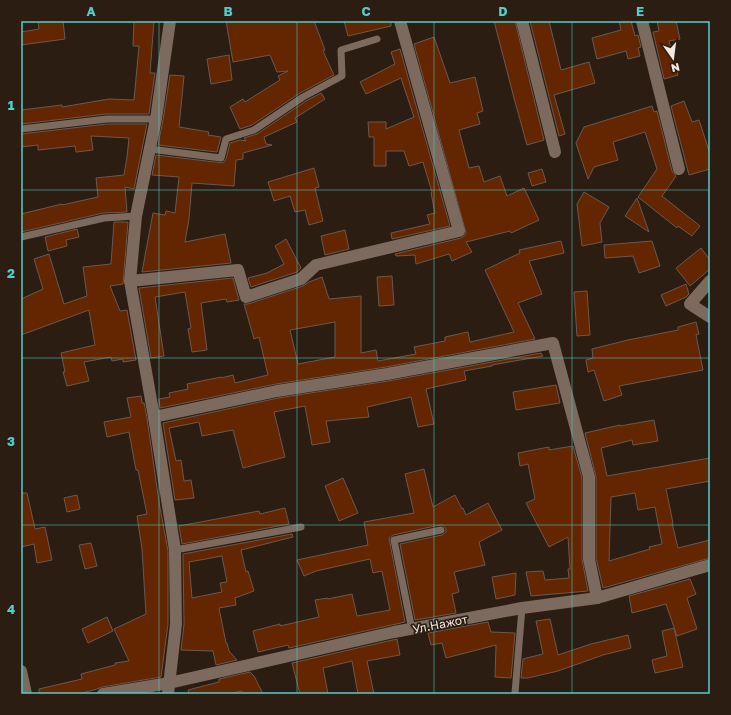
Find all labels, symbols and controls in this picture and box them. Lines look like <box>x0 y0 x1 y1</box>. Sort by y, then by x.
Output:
text: A <box>86 3 96 19</box>
text: B <box>223 3 233 19</box>
text: C <box>361 3 371 19</box>
text: D <box>498 3 508 19</box>
text: E <box>636 3 644 19</box>
north arrow <box>653 38 693 78</box>
text: N <box>670 61 681 76</box>
text: 1 <box>8 97 15 113</box>
text: 2 <box>7 265 15 281</box>
text: 3 <box>7 433 15 449</box>
text: 4 <box>7 601 15 617</box>
street label: Ул.Нажот <box>411 611 469 637</box>

